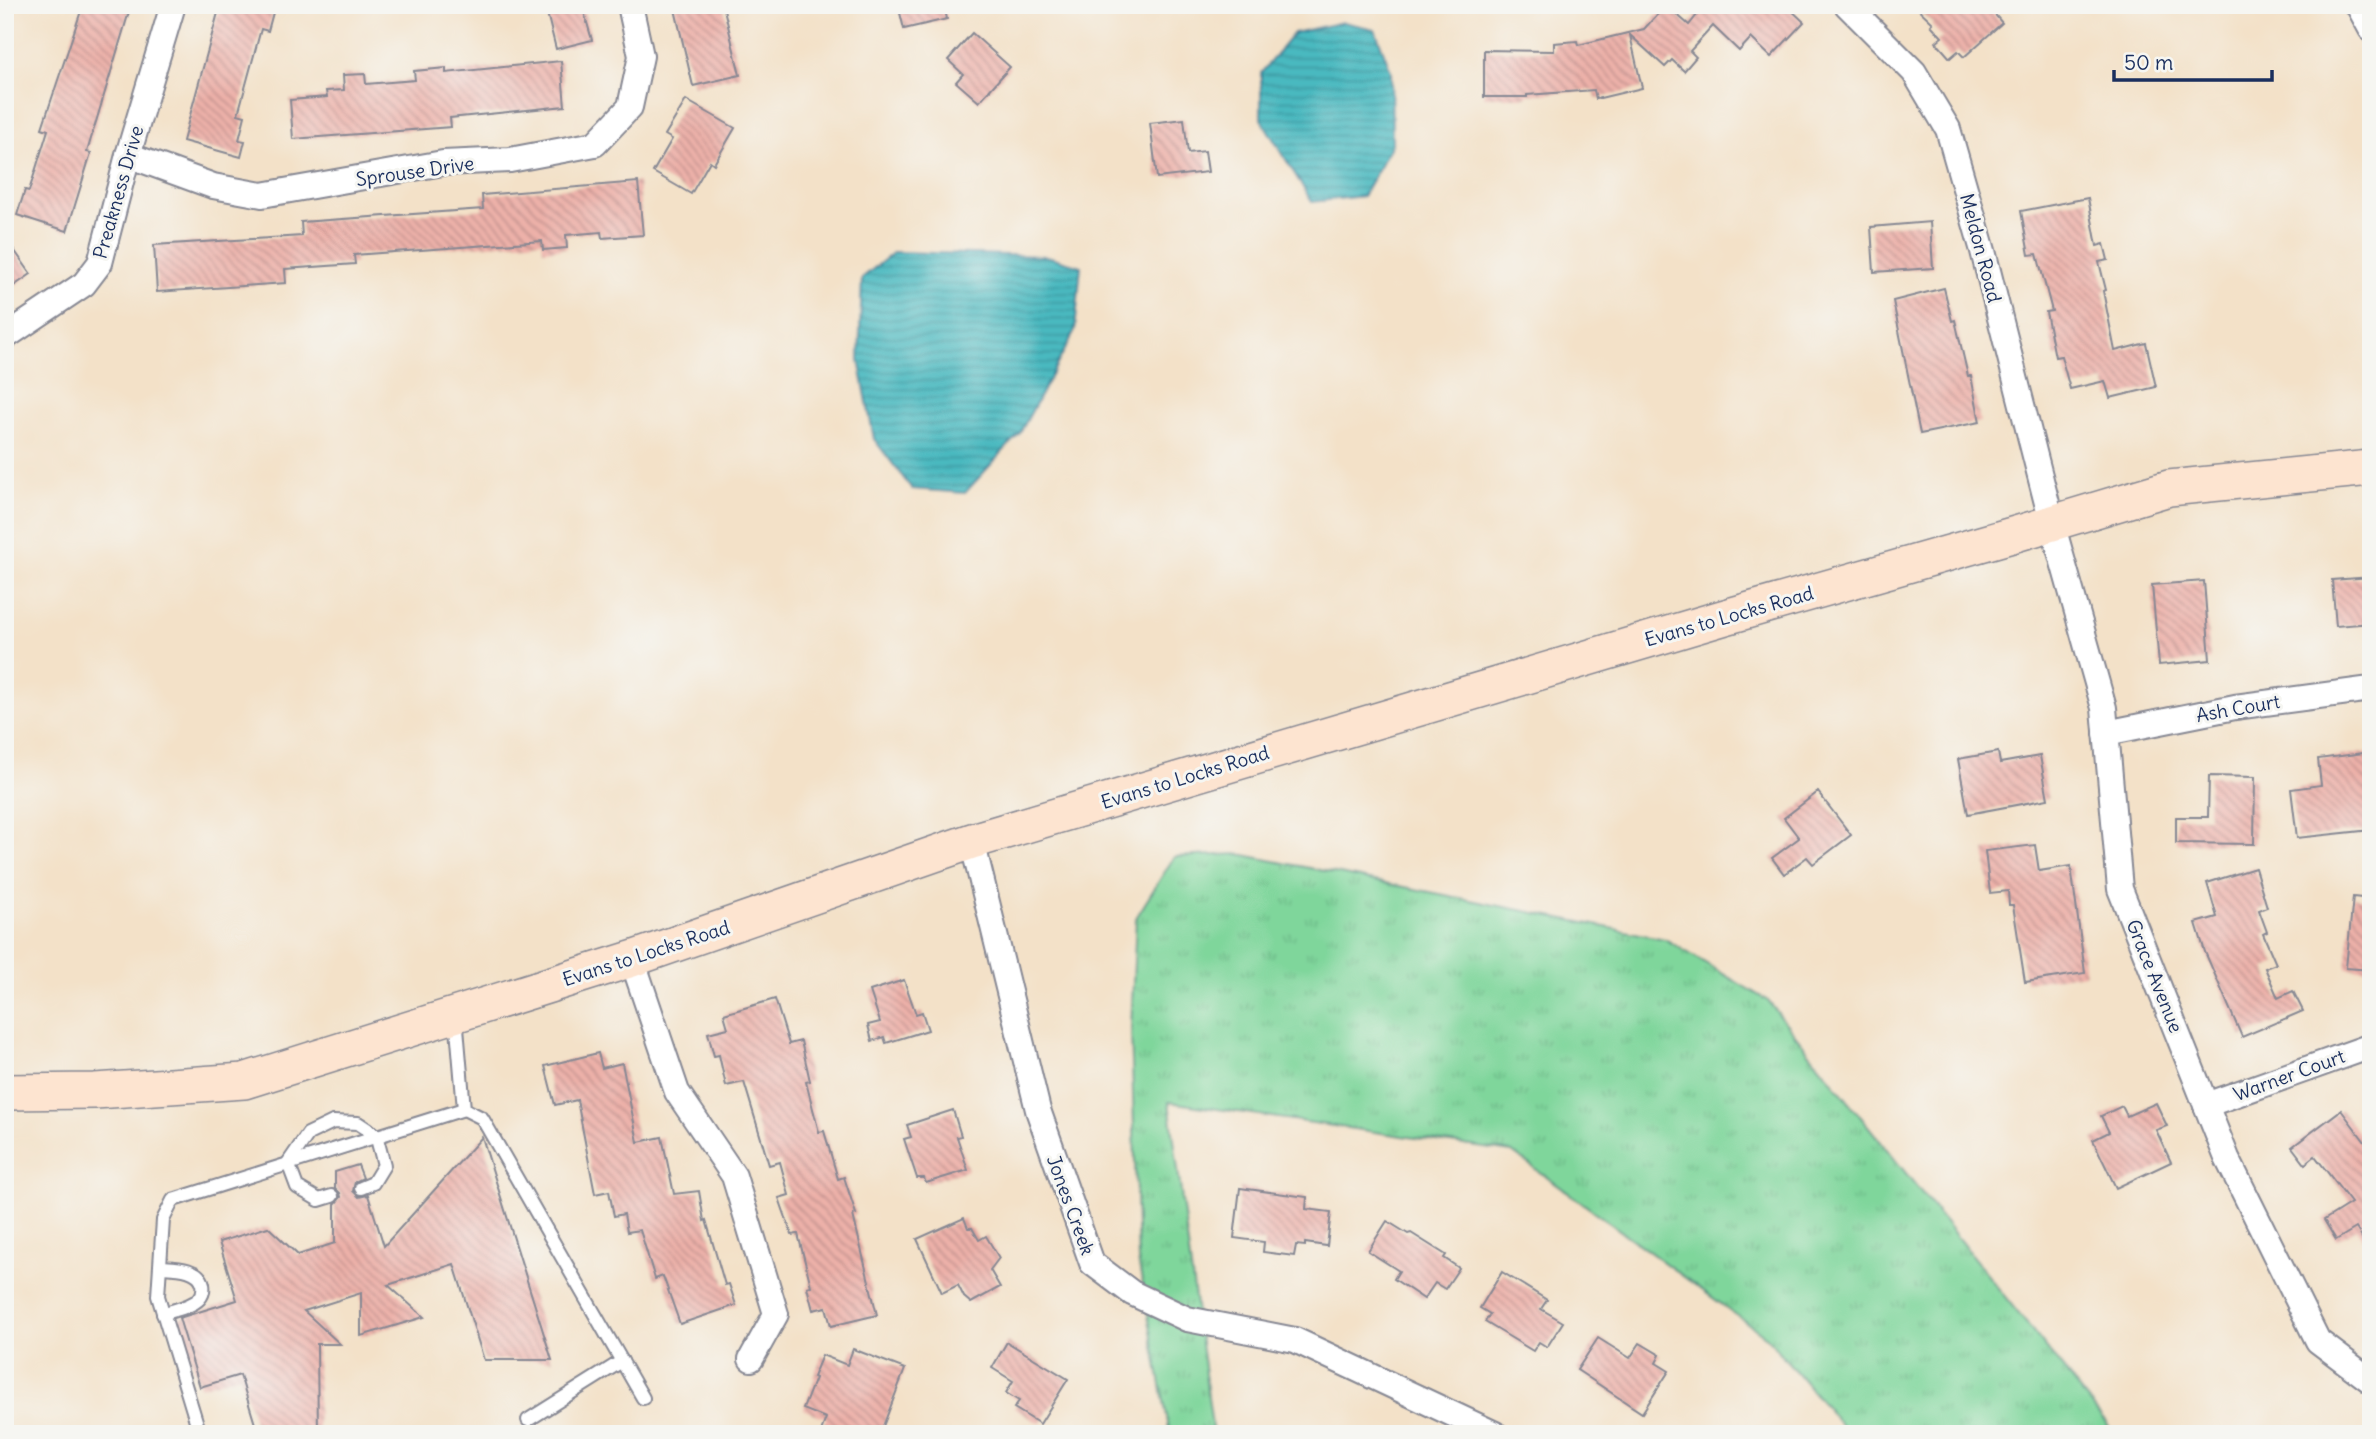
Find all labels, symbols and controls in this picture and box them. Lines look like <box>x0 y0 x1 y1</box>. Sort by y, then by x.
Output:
scale bar <box>2114 38 2271 82</box>
text: 50 m <box>2124 49 2173 76</box>
street label: Preakness Drive <box>88 123 148 261</box>
street label: Sprouse Drive <box>354 151 476 191</box>
street label: Meldon Road <box>1955 191 2007 305</box>
street label: Evans to Locks Road <box>1642 580 1816 652</box>
street label: Ash Court <box>2194 689 2282 727</box>
street label: Evans to Locks Road <box>1098 740 1272 814</box>
street label: Evans to Locks Road <box>559 915 733 991</box>
street label: Grace Avenue <box>2121 916 2189 1036</box>
street label: Warner Court <box>2230 1044 2348 1106</box>
street label: Jones Creek <box>1042 1152 1100 1258</box>

